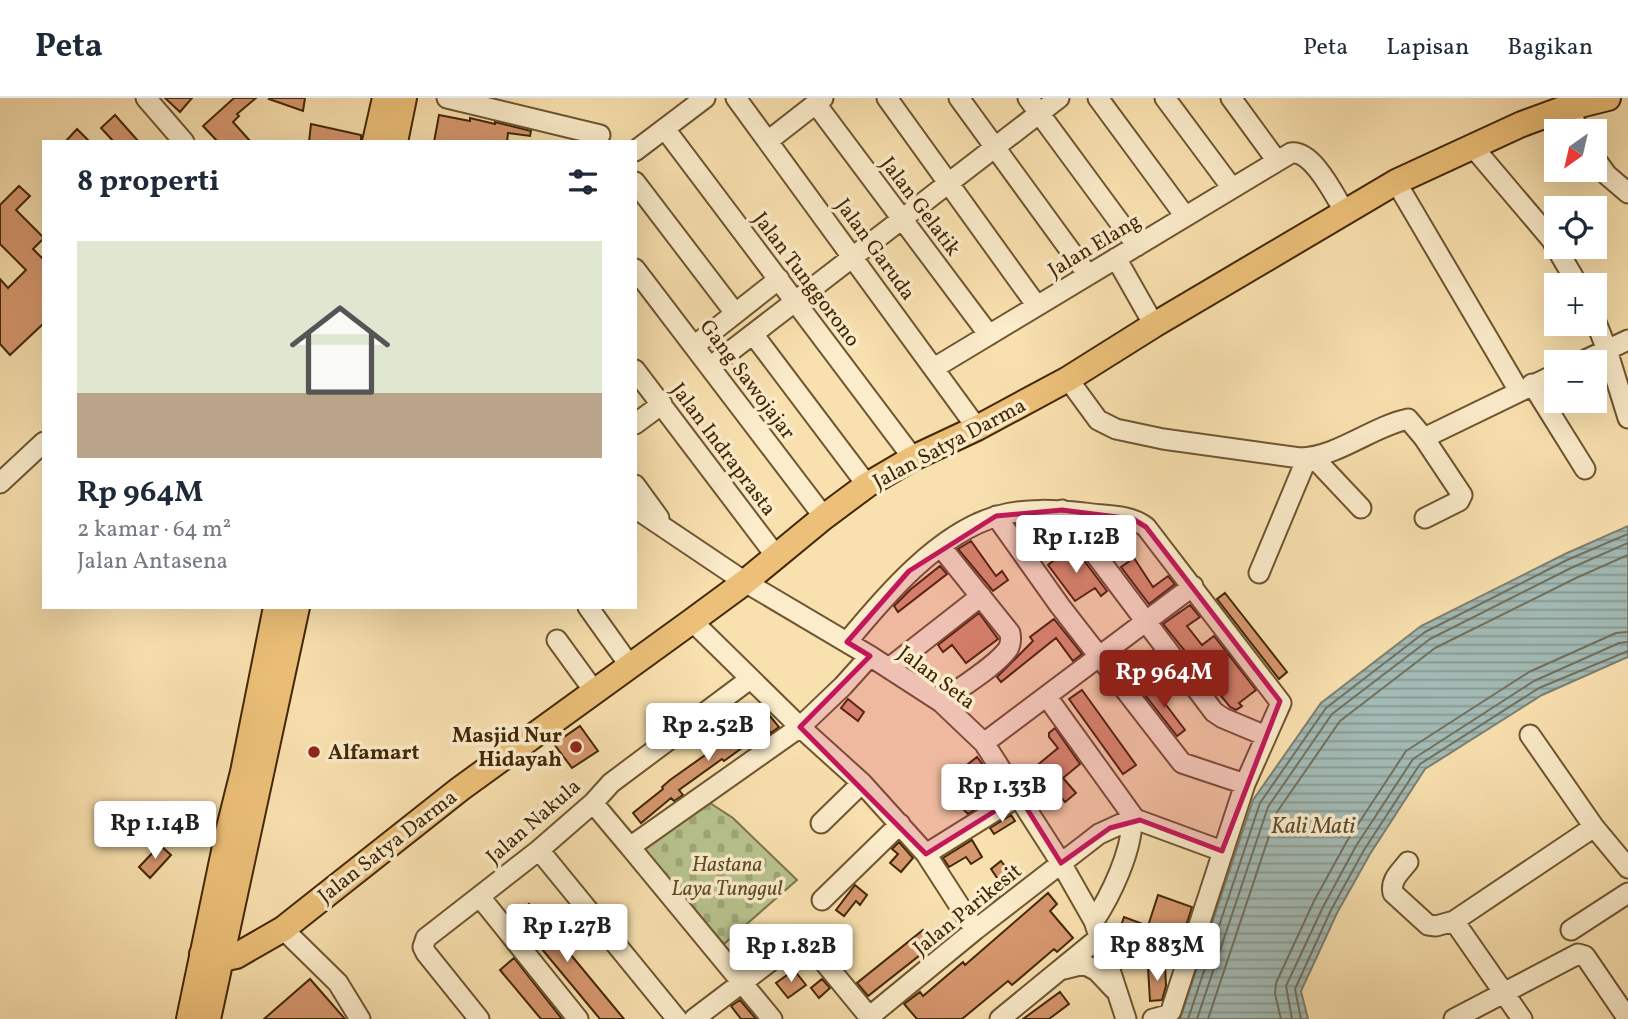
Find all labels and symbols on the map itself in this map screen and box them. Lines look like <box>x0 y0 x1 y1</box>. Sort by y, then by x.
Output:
north arrow <box>1544 119 1606 182</box>
street label: Jalan Gelatik <box>873 151 967 263</box>
street label: Jalan Garuda <box>828 193 922 307</box>
street label: Jalan Tunggorono <box>745 206 866 353</box>
street label: Jalan Elang <box>1043 207 1147 285</box>
street label: Gang Sawojajar <box>692 314 802 446</box>
street label: Jalan Indraprasta <box>663 377 783 523</box>
street label: Jalan Satya Darma <box>868 392 1031 497</box>
pin: Rp 1.12B <box>1004 516 1148 575</box>
street label: Jalan Seta <box>891 639 981 717</box>
pin: Rp 964M <box>1099 650 1229 710</box>
pin: Rp 2.52B <box>636 704 780 763</box>
place label: Masjid Nur Hidayah <box>452 722 562 775</box>
place label: Alfamart <box>328 739 420 768</box>
marker: Masjid Nur Hidayah <box>568 739 584 755</box>
marker: Alfamart <box>306 744 322 760</box>
pin: Rp 1.33B <box>930 764 1074 824</box>
street label: Jalan Nakula <box>480 773 588 871</box>
street label: Jalan Satya Darma <box>312 784 464 911</box>
pin: Rp 1.14B <box>83 802 227 861</box>
water label: Kali Mati <box>1271 811 1356 843</box>
park label: Hastana Laya Tunggul <box>671 851 783 904</box>
street label: Jalan Parikesit <box>907 857 1029 963</box>
pin: Rp 1.27B <box>495 904 639 964</box>
pin: Rp 1.82B <box>719 924 863 984</box>
pin: Rp 883M <box>1092 924 1222 983</box>

